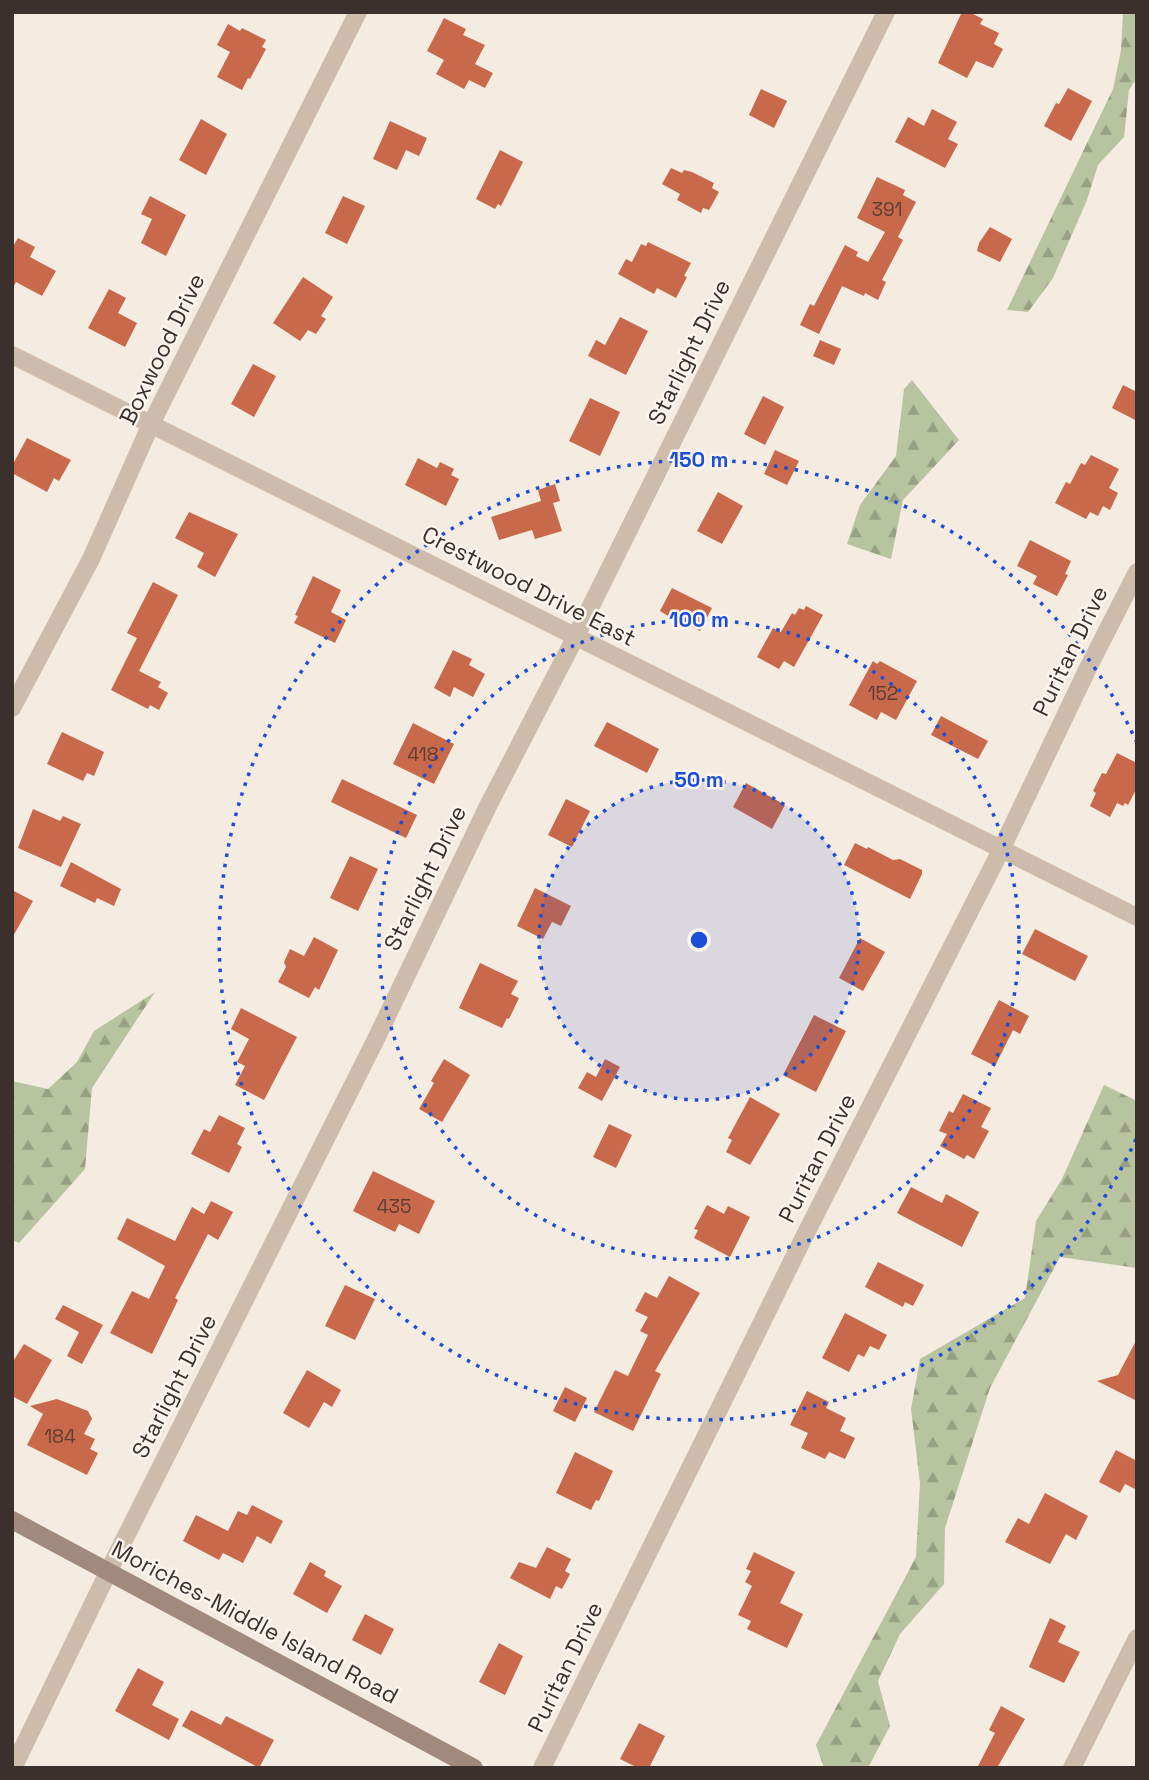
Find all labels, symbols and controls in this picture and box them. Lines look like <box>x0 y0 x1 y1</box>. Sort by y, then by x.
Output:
house number: 391 <box>871 197 903 222</box>
street label: Boxwood Drive <box>112 268 212 430</box>
street label: Starlight Drive <box>641 274 737 430</box>
text: 150 m <box>670 446 728 473</box>
street label: Crestwood Drive East <box>417 519 641 653</box>
street label: Puritan Drive <box>1026 581 1114 721</box>
text: 100 m <box>669 606 729 633</box>
house number: 152 <box>868 681 898 706</box>
house number: 418 <box>407 742 439 767</box>
text: 50 m <box>674 766 724 793</box>
street label: Starlight Drive <box>377 800 473 956</box>
centre of rings <box>687 928 711 952</box>
street label: Puritan Drive <box>772 1088 862 1228</box>
house number: 435 <box>377 1194 411 1219</box>
street label: Starlight Drive <box>125 1309 223 1463</box>
house number: 184 <box>44 1424 76 1449</box>
street label: Moriches-Middle Island Road <box>106 1533 404 1711</box>
street label: Puritan Drive <box>521 1597 609 1737</box>

